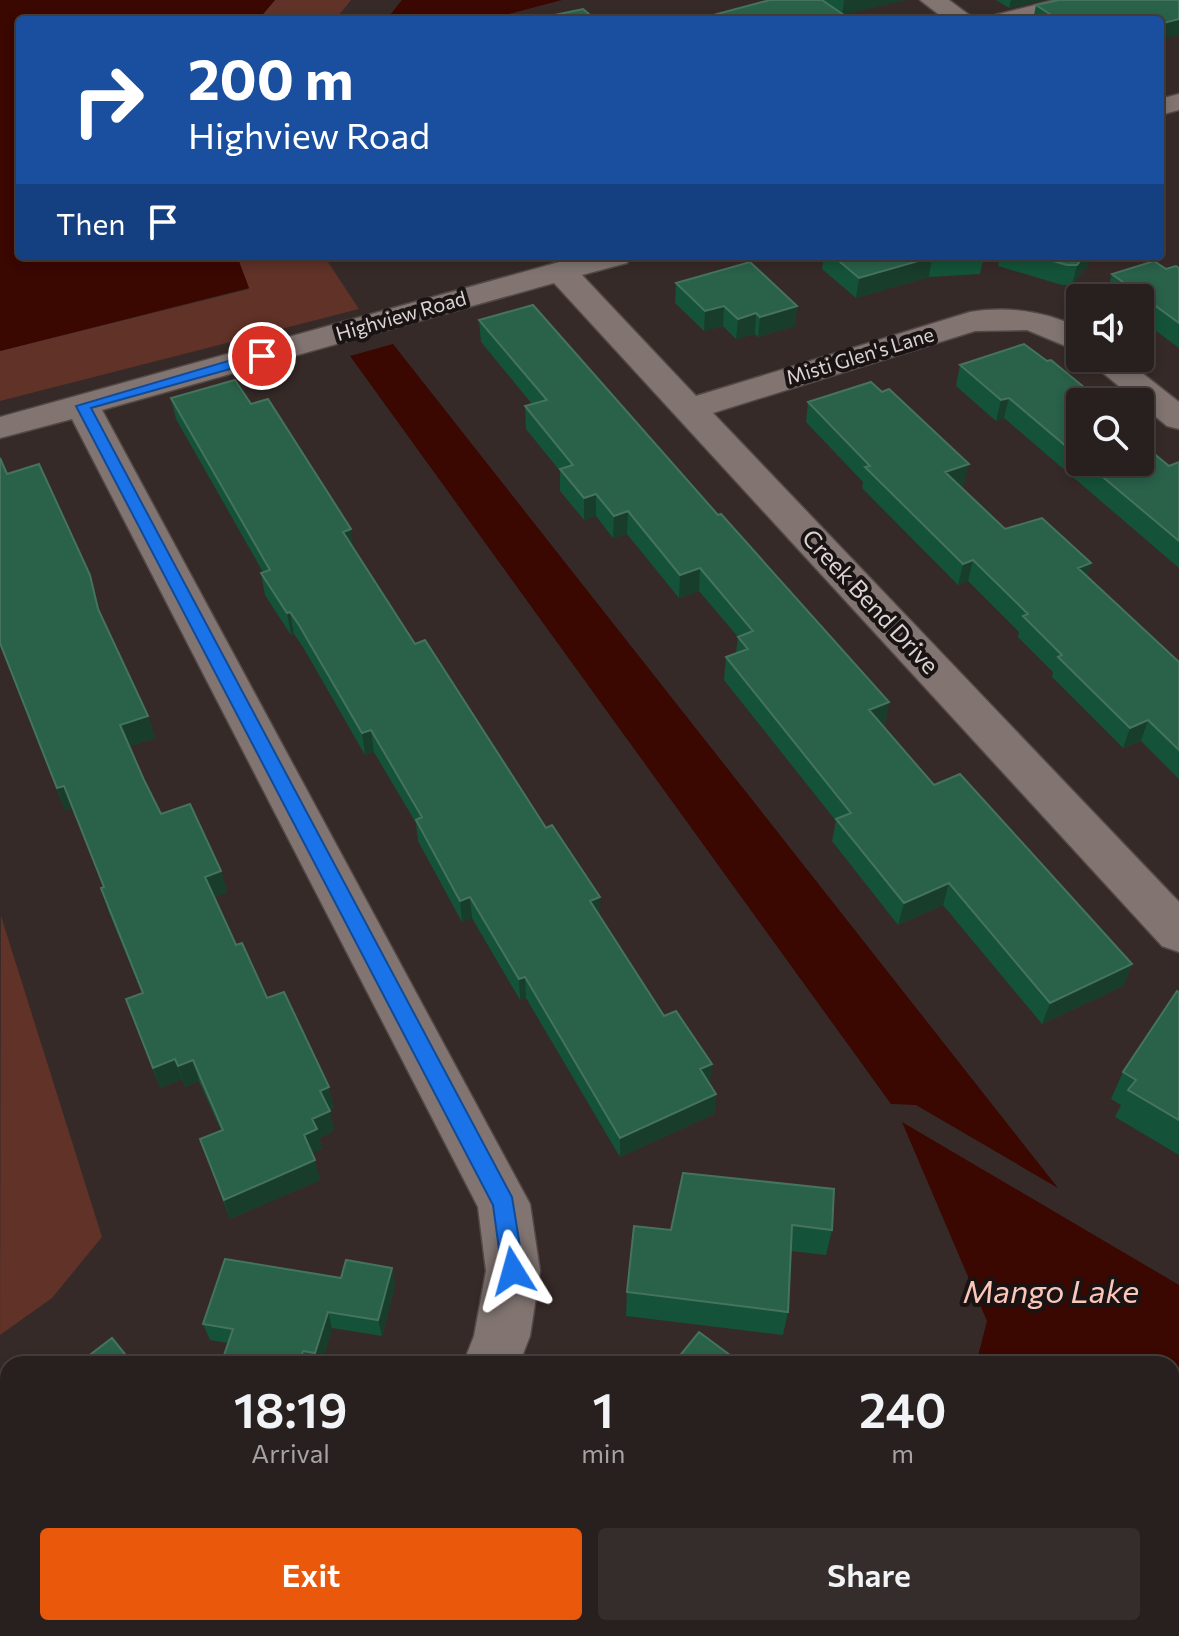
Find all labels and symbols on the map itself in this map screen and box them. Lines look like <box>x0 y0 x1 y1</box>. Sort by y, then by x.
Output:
street label: Highview Road <box>333 285 469 345</box>
street label: Misti Glen's Lane <box>783 321 936 389</box>
pin <box>228 322 296 390</box>
street label: Creek Bend Drive <box>797 523 945 679</box>
position arrow <box>471 1229 555 1313</box>
water label: Mango Lake <box>963 1270 1139 1310</box>

